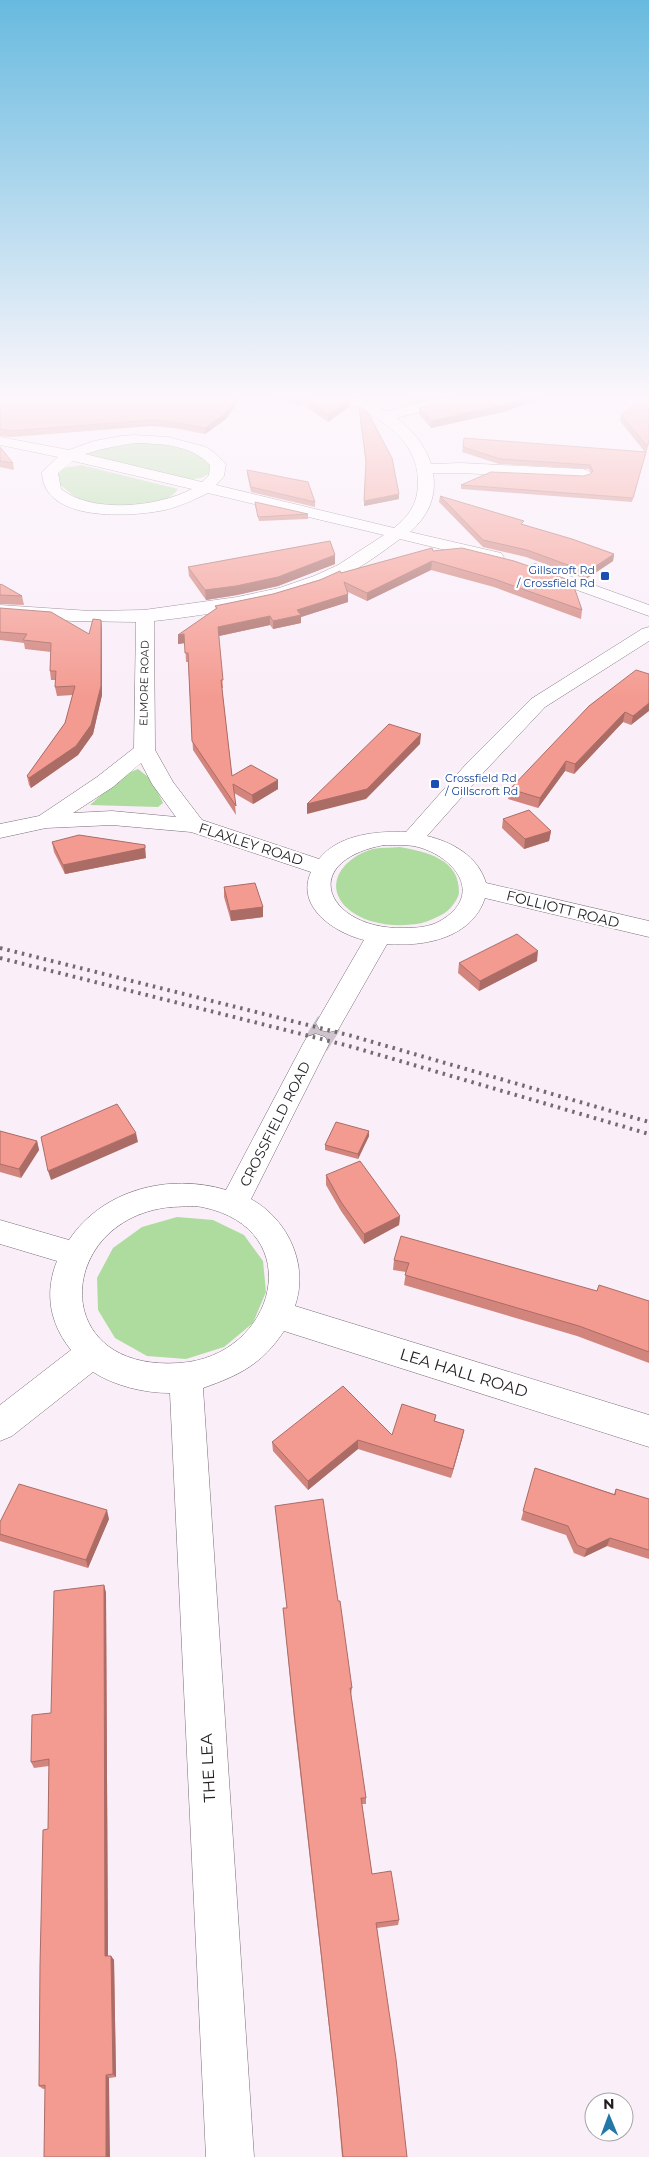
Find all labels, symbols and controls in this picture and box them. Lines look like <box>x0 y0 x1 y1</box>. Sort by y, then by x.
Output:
place label: Gillscroft Rd / Crossfield Rd <box>516 563 595 590</box>
marker: Gillscroft Rd / Crossfield Rd <box>599 570 611 582</box>
street label: ELMORE ROAD <box>136 640 152 726</box>
place label: Crossfield Rd / Gillscroft Rd <box>444 771 518 798</box>
marker: Crossfield Rd / Gillscroft Rd <box>429 778 441 790</box>
street label: FLAXLEY ROAD <box>196 819 306 869</box>
street label: FOLLIOTT ROAD <box>505 886 621 932</box>
street label: CROSSFIELD ROAD <box>236 1058 314 1190</box>
street label: LEA HALL ROAD <box>398 1344 530 1402</box>
street label: THE LEA <box>197 1733 219 1803</box>
north arrow <box>584 2092 634 2142</box>
text: N <box>603 2095 615 2113</box>

